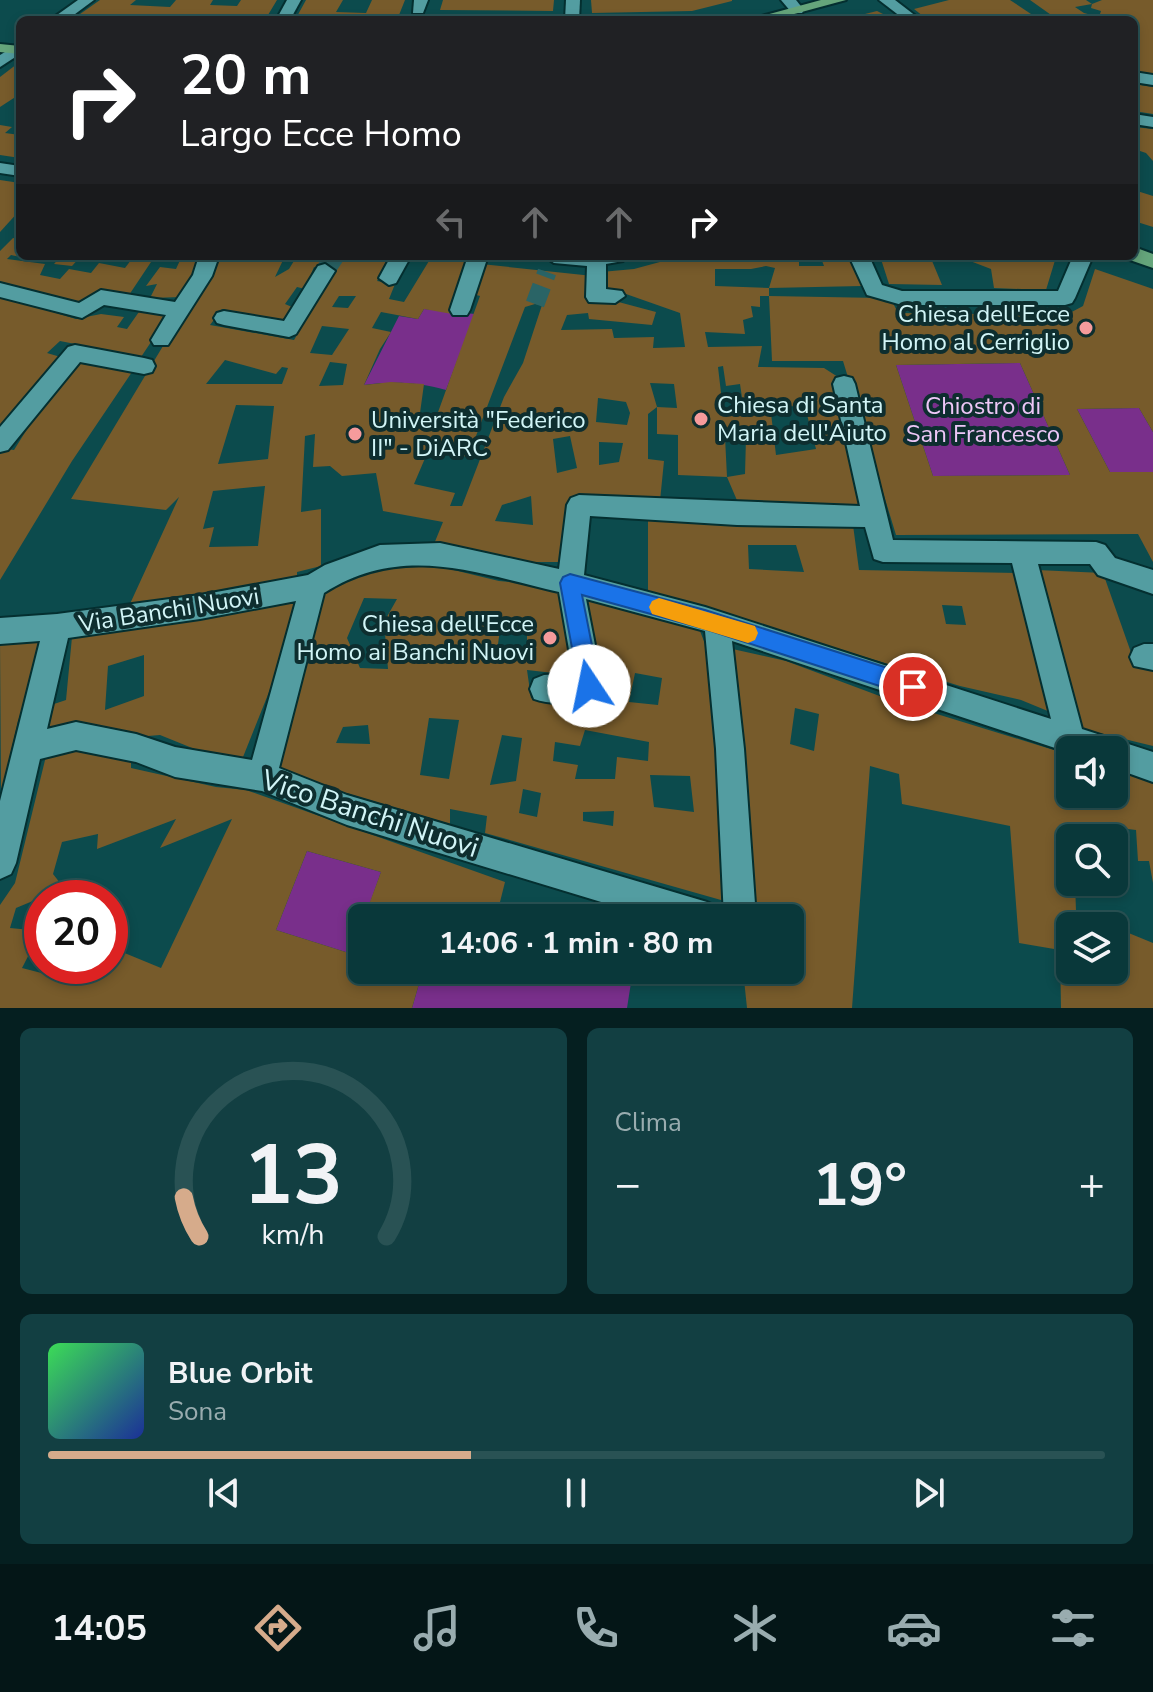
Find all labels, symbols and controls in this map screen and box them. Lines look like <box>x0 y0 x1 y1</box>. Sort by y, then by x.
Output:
text: 20 m <box>180 37 311 114</box>
icon: right <box>48 48 152 152</box>
text: Largo Ecce Homo <box>180 110 462 159</box>
icon: left <box>429 200 473 244</box>
icon: ahead <box>513 200 557 244</box>
icon: ahead <box>597 200 641 244</box>
icon: right <box>681 200 725 244</box>
place label: Chiesa dell'Ecce Homo al Cerriglio <box>881 298 1070 358</box>
marker: Chiesa dell'Ecce Homo al Cerriglio <box>1077 319 1095 337</box>
place label: Chiesa di Santa Maria dell'Aiuto <box>717 389 887 449</box>
park label: Chiostro di San Francesco <box>906 390 1060 450</box>
place label: Università "Federico II" - DiARC <box>371 404 585 464</box>
marker: Chiesa di Santa Maria dell'Aiuto <box>692 410 710 428</box>
marker: Università "Federico II" - DiARC <box>346 425 364 443</box>
street label: Via Banchi Nuovi <box>75 580 262 640</box>
place label: Chiesa dell'Ecce Homo ai Banchi Nuovi <box>297 608 534 668</box>
marker: Chiesa dell'Ecce Homo ai Banchi Nuovi <box>541 629 559 647</box>
position arrow <box>547 644 631 728</box>
pin <box>879 653 947 721</box>
icon: arrive <box>891 665 935 709</box>
map controls <box>1056 736 1128 984</box>
button: sound <box>1056 736 1128 808</box>
street label: Vico Banchi Nuovi <box>256 761 483 867</box>
button: search <box>1056 824 1128 896</box>
speed limit sign: 20 <box>24 880 128 984</box>
button: layers <box>1056 912 1128 984</box>
text: 14:06 · 1 min · 80 m <box>439 923 713 964</box>
text: Clima <box>615 1105 682 1140</box>
text: 13 <box>243 1119 343 1232</box>
text: 19° <box>812 1144 907 1226</box>
text: − <box>615 1155 641 1215</box>
text: + <box>1079 1155 1105 1215</box>
text: km/h <box>262 1215 325 1254</box>
text: Blue Orbit <box>168 1353 312 1394</box>
text: Sona <box>168 1394 227 1429</box>
icon: previous <box>202 1471 246 1515</box>
icon: pause <box>554 1471 598 1515</box>
icon: next <box>907 1471 951 1515</box>
icon: directions <box>250 1600 306 1656</box>
icon: music <box>409 1600 465 1656</box>
icon: phone <box>568 1600 624 1656</box>
icon: climate <box>727 1600 783 1656</box>
icon: car <box>886 1600 942 1656</box>
icon: filters <box>1045 1600 1101 1656</box>
text: 14:05 <box>52 1604 147 1653</box>

